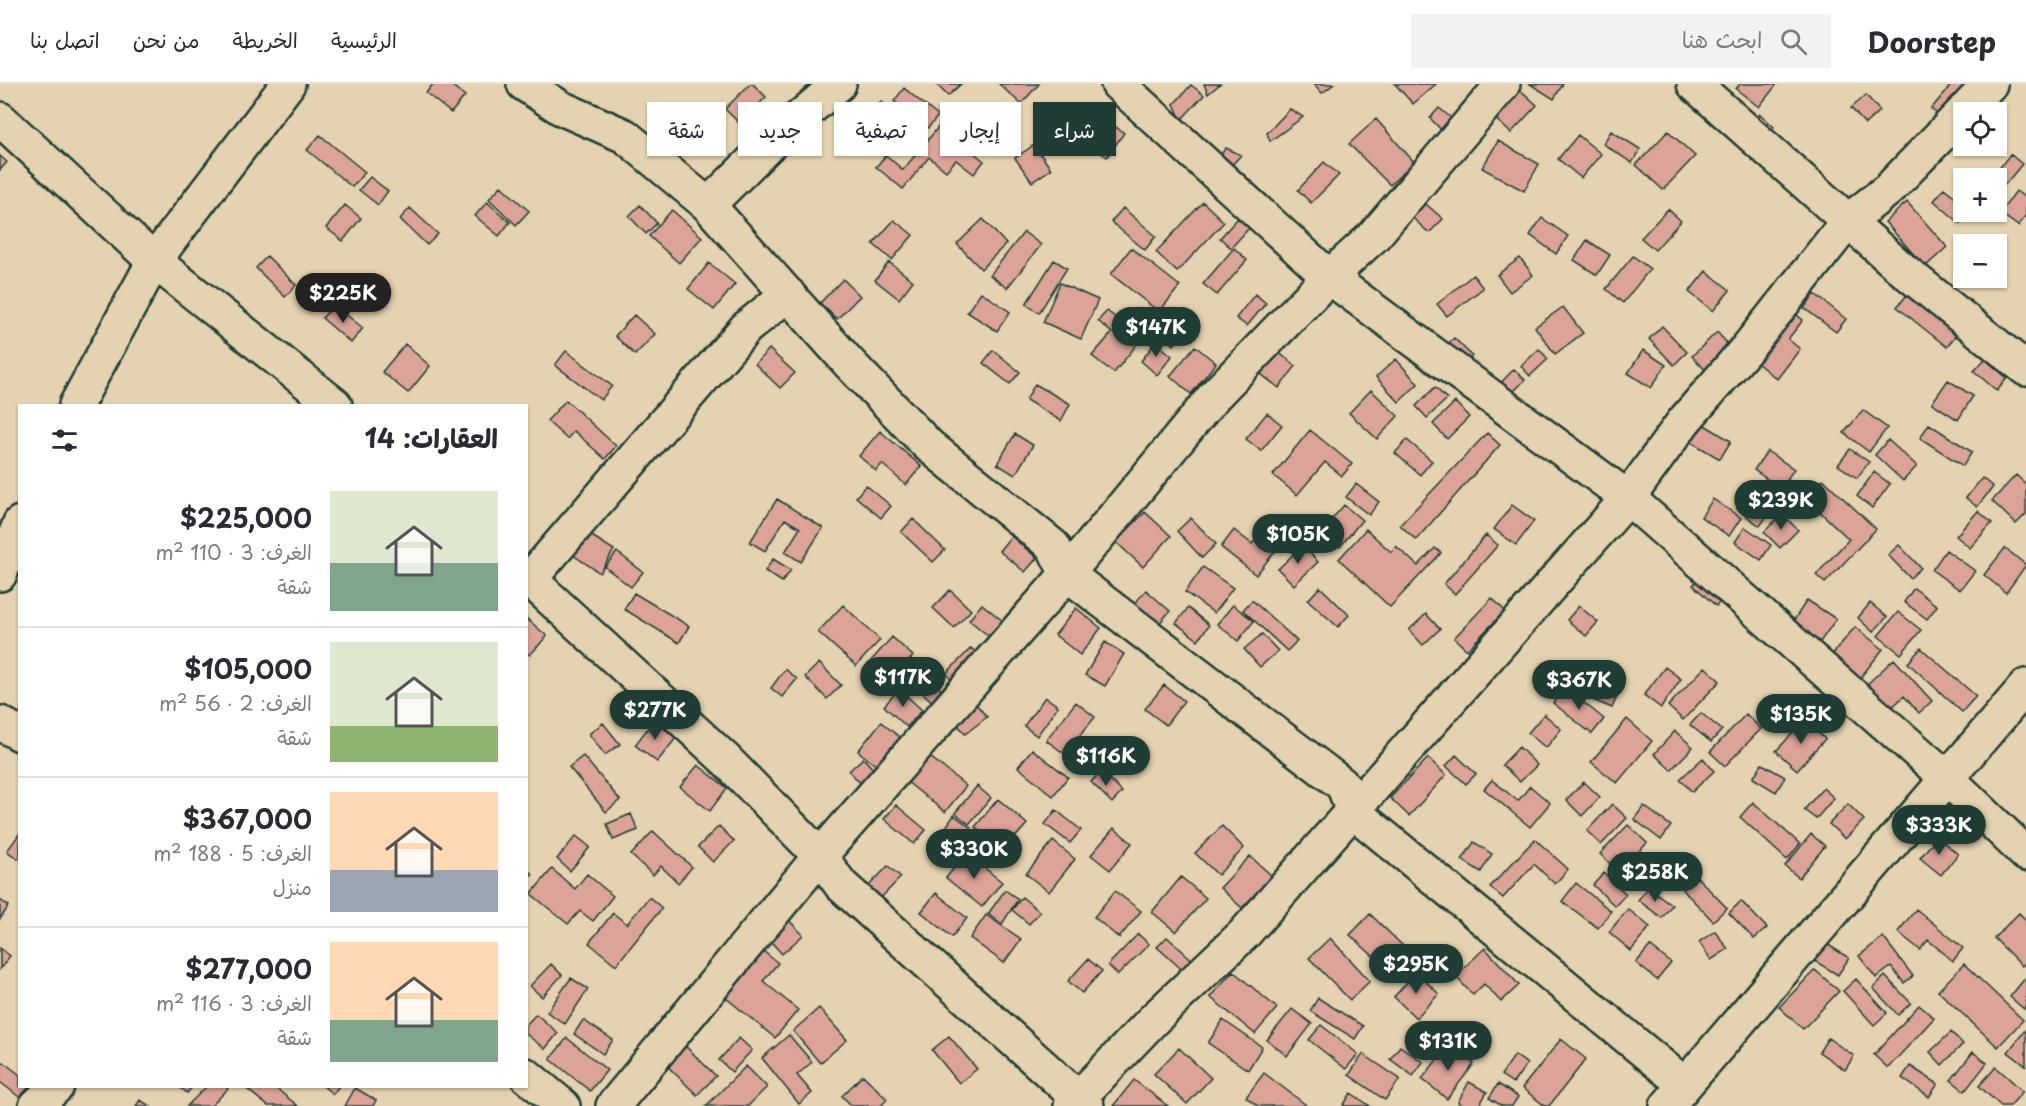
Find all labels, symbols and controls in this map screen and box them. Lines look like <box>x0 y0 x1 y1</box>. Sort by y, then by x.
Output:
search box <box>1411 14 1831 68</box>
text: Doorstep <box>1867 20 1996 63</box>
text: ابحث هنا <box>1682 22 1762 55</box>
text: اتصل بنا <box>30 23 100 55</box>
text: من نحن <box>133 23 199 55</box>
text: الخريطة <box>232 23 298 55</box>
text: الرئيسية <box>331 23 397 55</box>
icon: search <box>1777 25 1810 58</box>
chip: شقة <box>647 102 726 156</box>
chip: جديد <box>738 102 822 156</box>
chip: تصفية <box>834 102 928 156</box>
chip: إيجار <box>940 102 1021 156</box>
chip: شراء <box>1033 102 1116 156</box>
map controls <box>1953 102 2007 288</box>
button: locate <box>1953 102 2007 156</box>
button: + <box>1953 168 2007 222</box>
button: − <box>1953 234 2007 288</box>
pin: $225K <box>301 273 385 324</box>
text: $225K <box>309 277 377 307</box>
pin: $147K <box>1114 307 1198 358</box>
text: $147K <box>1126 311 1186 341</box>
text: العقارات: 14 <box>365 418 498 457</box>
icon: filters <box>48 424 81 457</box>
pin: $239K <box>1739 480 1823 531</box>
text: $239K <box>1748 484 1814 514</box>
text: $225,000 <box>180 498 312 537</box>
pin: $105K <box>1256 514 1340 565</box>
icon: home <box>378 515 450 587</box>
text: $105K <box>1266 518 1330 548</box>
text: الغرف: 3 · 110 m² <box>155 537 312 567</box>
text: شقة <box>277 571 312 601</box>
text: $105,000 <box>185 649 312 688</box>
pin: $117K <box>861 657 945 708</box>
pin: $367K <box>1537 660 1621 711</box>
text: $117K <box>874 661 932 691</box>
text: $367K <box>1546 664 1612 694</box>
icon: home <box>378 666 450 738</box>
text: الغرف: 2 · 56 m² <box>159 688 312 718</box>
pin: $277K <box>613 690 697 741</box>
text: $277K <box>624 694 686 724</box>
pin: $135K <box>1759 694 1843 745</box>
text: $135K <box>1770 698 1832 728</box>
text: شقة <box>277 722 312 752</box>
pin: $116K <box>1064 736 1148 787</box>
text: $116K <box>1076 740 1136 770</box>
text: $367,000 <box>183 799 312 838</box>
pin: $333K <box>1897 805 1981 856</box>
text: $333K <box>1906 809 1972 839</box>
icon: home <box>378 816 450 888</box>
pin: $330K <box>932 829 1016 880</box>
text: $330K <box>940 833 1008 863</box>
text: الغرف: 5 · 188 m² <box>153 838 312 868</box>
pin: $258K <box>1613 852 1697 903</box>
text: $258K <box>1621 856 1689 886</box>
text: منزل <box>273 872 312 902</box>
pin: $295K <box>1374 944 1458 995</box>
text: $295K <box>1383 948 1449 978</box>
text: $277,000 <box>185 949 312 988</box>
icon: home <box>378 966 450 1038</box>
text: الغرف: 3 · 116 m² <box>156 988 312 1018</box>
pin: $131K <box>1406 1021 1490 1072</box>
text: شقة <box>277 1022 312 1052</box>
text: $131K <box>1419 1025 1477 1055</box>

